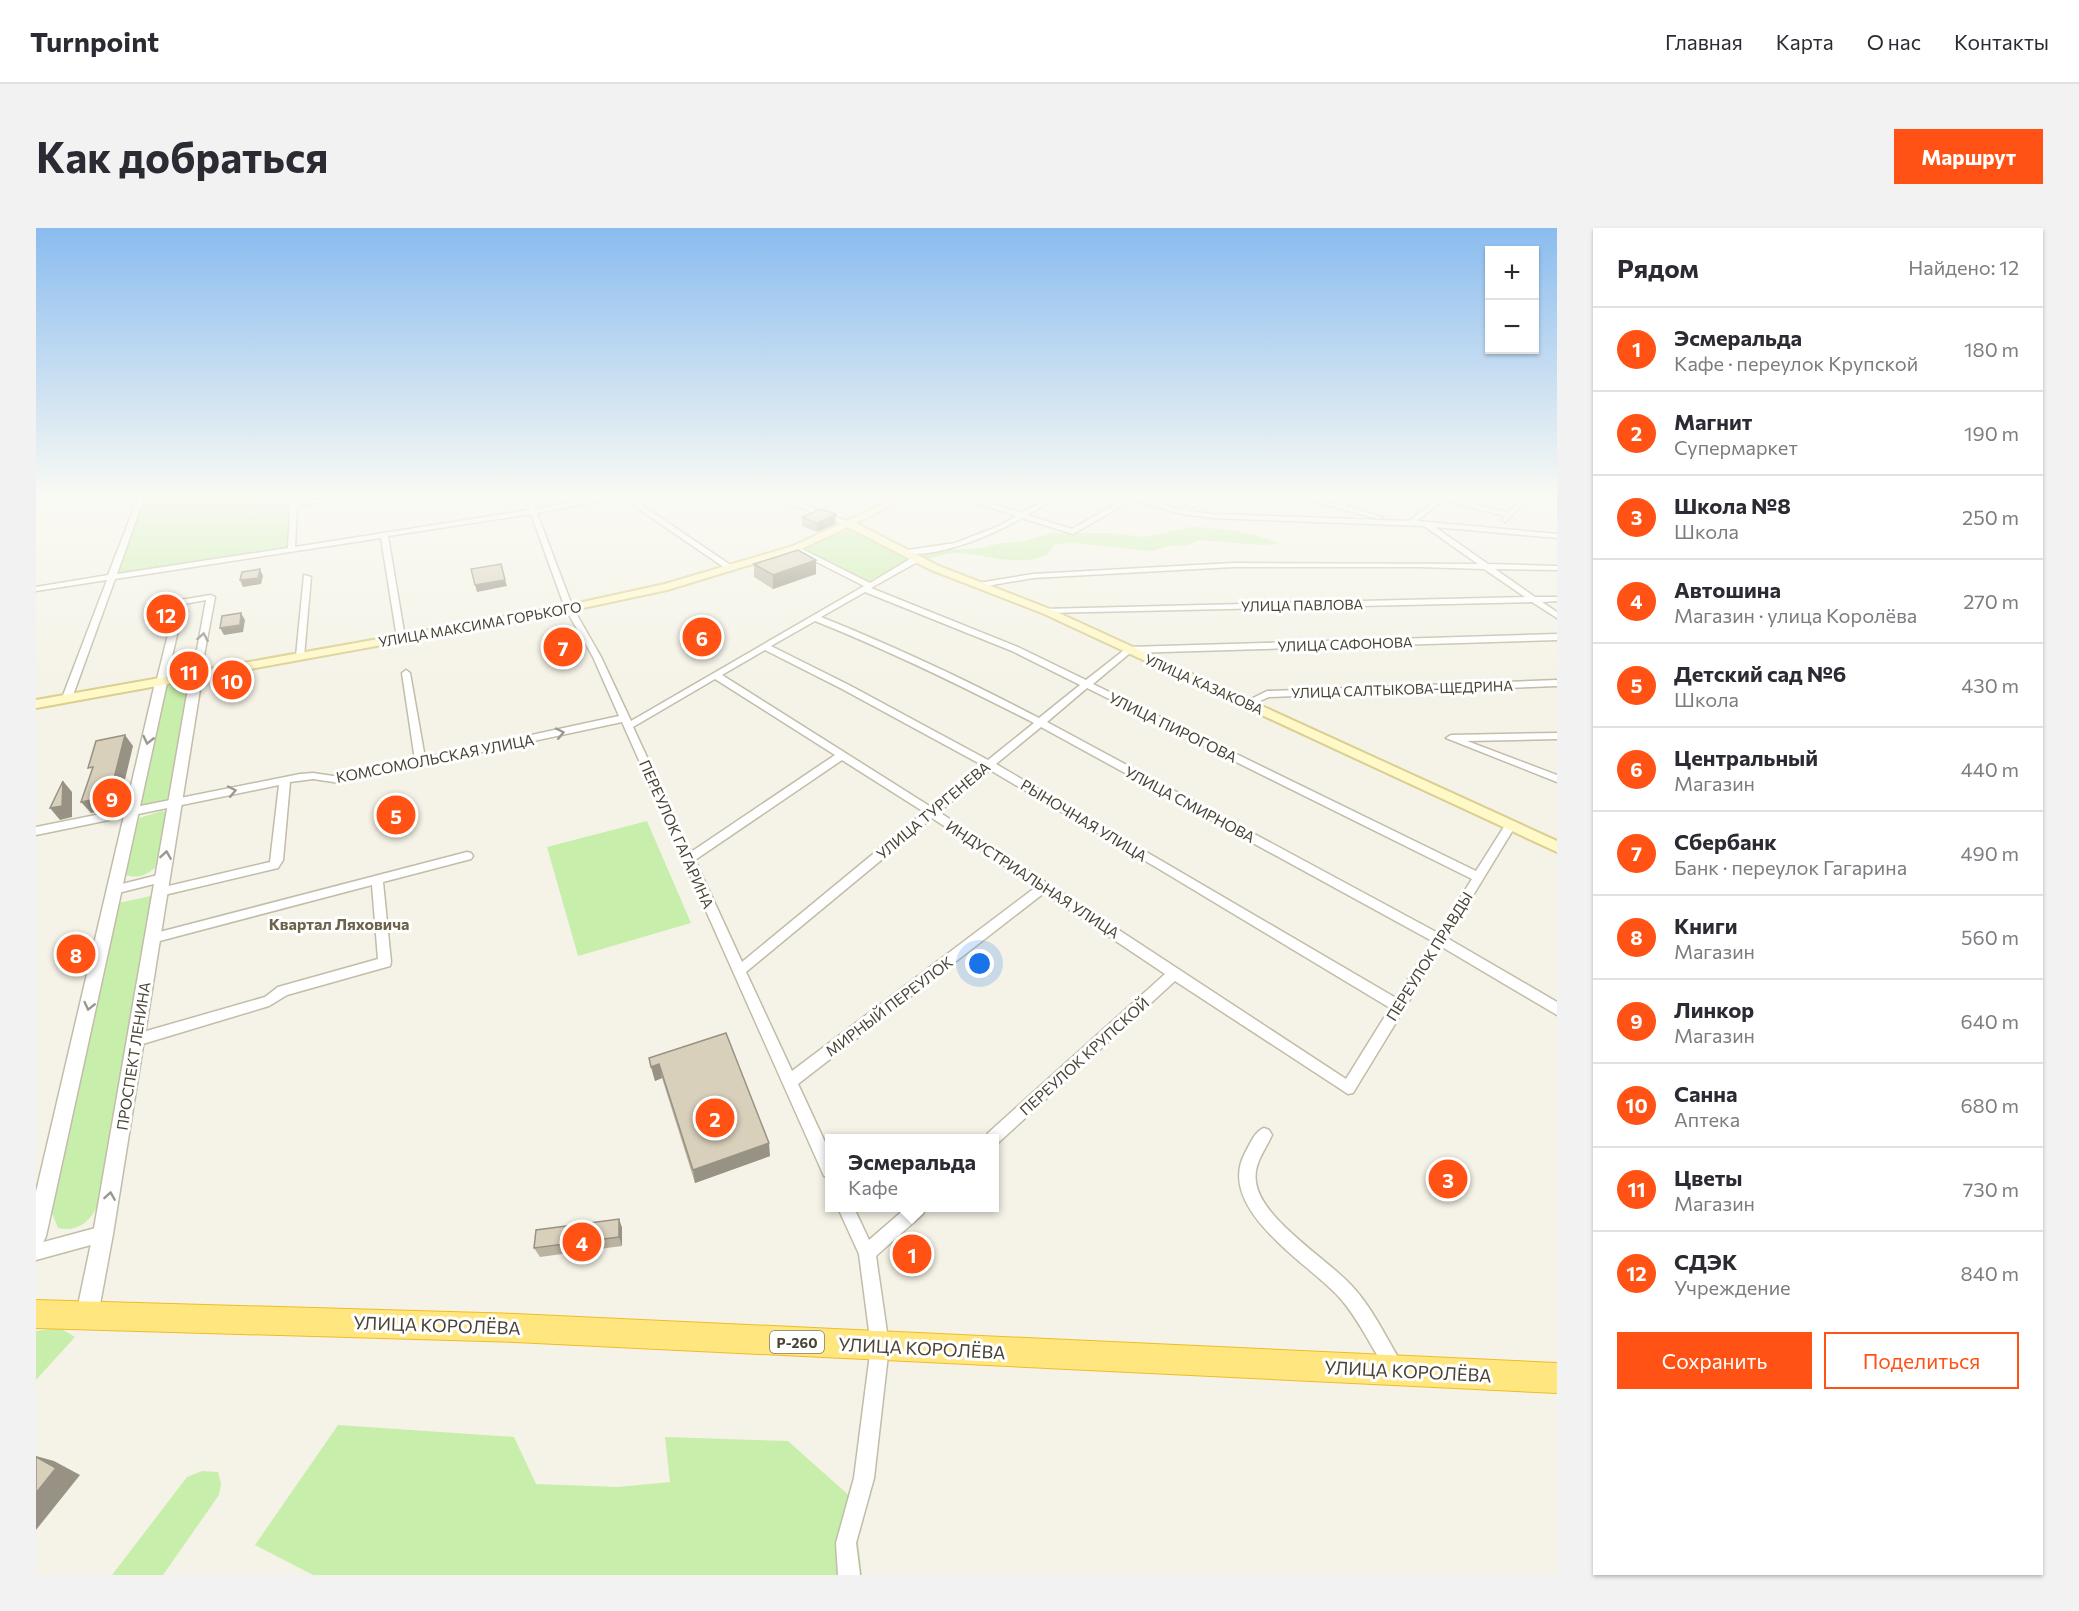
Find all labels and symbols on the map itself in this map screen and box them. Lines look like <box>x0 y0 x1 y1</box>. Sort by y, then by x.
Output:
pin: 12 <box>146 592 186 636</box>
street label: УЛИЦА ПАВЛОВА <box>1241 595 1364 615</box>
street label: УЛИЦА МАКСИМА ГОРЬКОГО <box>377 598 583 650</box>
pin: 6 <box>682 614 722 660</box>
pin: 7 <box>544 624 582 670</box>
one-way arrow <box>196 632 209 642</box>
street label: УЛИЦА САФОНОВА <box>1277 633 1413 655</box>
pin: 11 <box>170 648 208 694</box>
street label: УЛИЦА КАЗАКОВА <box>1142 650 1266 718</box>
pin: 10 <box>212 658 252 702</box>
street label: УЛИЦА САЛТЫКОВА-ЩЕДРИНА <box>1291 677 1514 701</box>
street label: УЛИЦА ПИРОГОВА <box>1106 688 1240 766</box>
one-way arrow <box>555 727 565 740</box>
street label: КОМСОМОЛЬСКАЯ УЛИЦА <box>334 730 536 786</box>
one-way arrow <box>142 734 155 744</box>
street label: ПЕРЕУЛОК ГАГАРИНА <box>636 757 718 911</box>
street label: УЛИЦА ТУРГЕНЕВА <box>873 757 993 863</box>
street label: УЛИЦА СМИРНОВА <box>1122 762 1258 846</box>
street label: РЫНОЧНАЯ УЛИЦА <box>1018 775 1150 865</box>
pin: 9 <box>92 776 132 820</box>
one-way arrow <box>227 785 237 798</box>
pin: 5 <box>376 792 416 838</box>
street label: ИНДУСТРИАЛЬНАЯ УЛИЦА <box>943 816 1123 942</box>
one-way arrow <box>160 850 172 859</box>
street label: ПЕРЕУЛОК ПРАВДЫ <box>1382 888 1476 1024</box>
district label: Квартал Ляховича <box>269 914 409 933</box>
pin: 8 <box>56 932 96 976</box>
your location <box>965 949 994 978</box>
street label: МИРНЫЙ ПЕРЕУЛОК <box>822 952 956 1060</box>
street label: ПРОСПЕКТ ЛЕНИНА <box>112 980 154 1132</box>
street label: ПЕРЕУЛОК КРУПСКОЙ <box>1016 993 1152 1119</box>
one-way arrow <box>83 1001 96 1011</box>
pin: 2 <box>696 1096 734 1140</box>
pin: 3 <box>1428 1156 1468 1202</box>
one-way arrow <box>103 1191 115 1200</box>
pin: 4 <box>562 1220 602 1264</box>
pin: 1 <box>892 1232 932 1276</box>
street label: УЛИЦА КОРОЛЁВА <box>353 1311 521 1339</box>
road number: Р-260 <box>770 1331 824 1353</box>
street label: УЛИЦА КОРОЛЁВА <box>838 1333 1006 1363</box>
street label: УЛИЦА КОРОЛЁВА <box>1324 1356 1492 1386</box>

